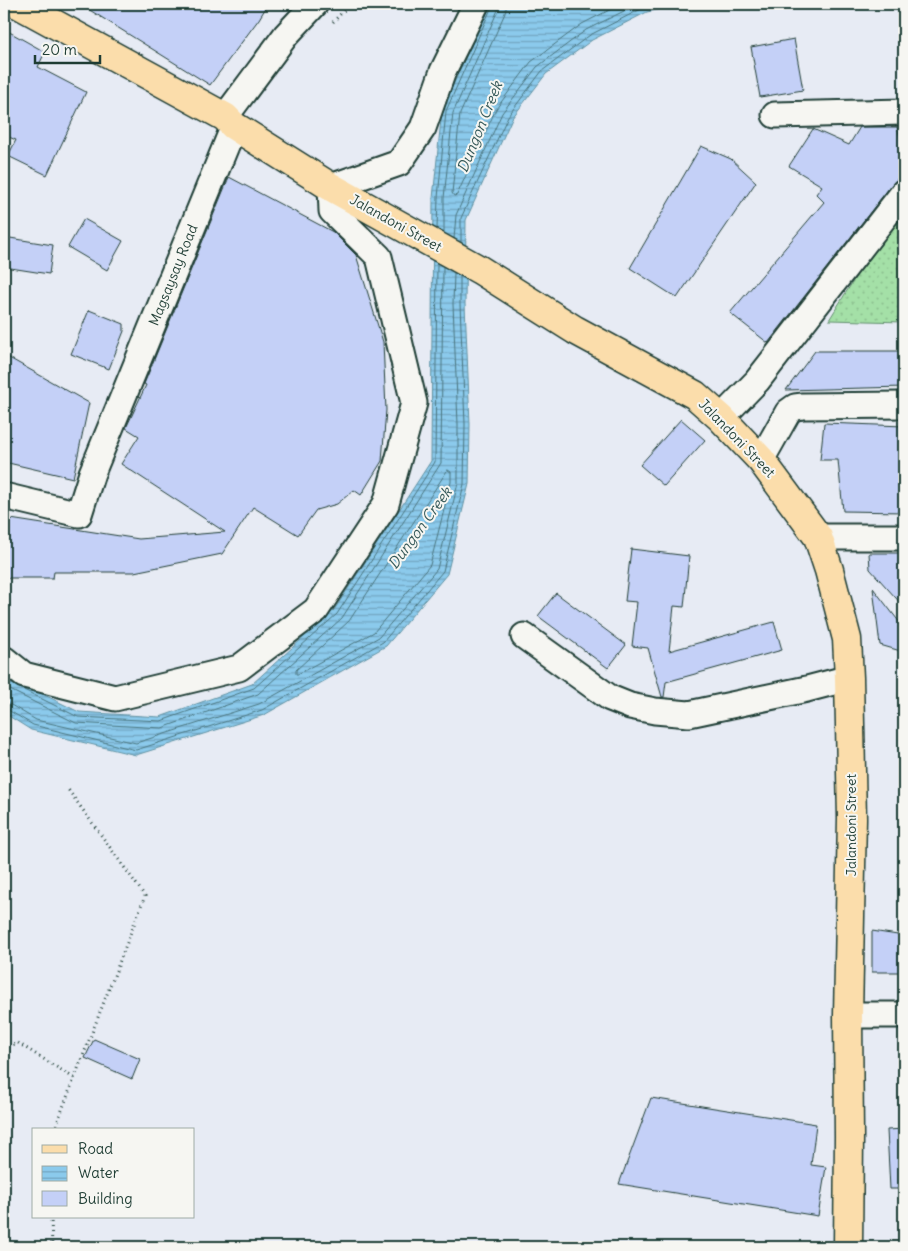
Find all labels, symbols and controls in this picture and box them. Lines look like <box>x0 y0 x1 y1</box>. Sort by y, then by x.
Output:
scale bar <box>35 32 100 64</box>
text: 20 m <box>42 40 77 59</box>
water label: Dungon Creek <box>453 77 507 175</box>
street label: Jalandoni Street <box>347 190 445 256</box>
street label: Magsaysay Road <box>144 222 202 328</box>
street label: Jalandoni Street <box>695 395 779 481</box>
water label: Dungon Creek <box>384 482 456 572</box>
street label: Jalandoni Street <box>842 774 860 876</box>
legend <box>32 1128 195 1218</box>
text: Road <box>78 1139 113 1158</box>
text: Water <box>78 1163 119 1182</box>
text: Building <box>78 1189 133 1208</box>

